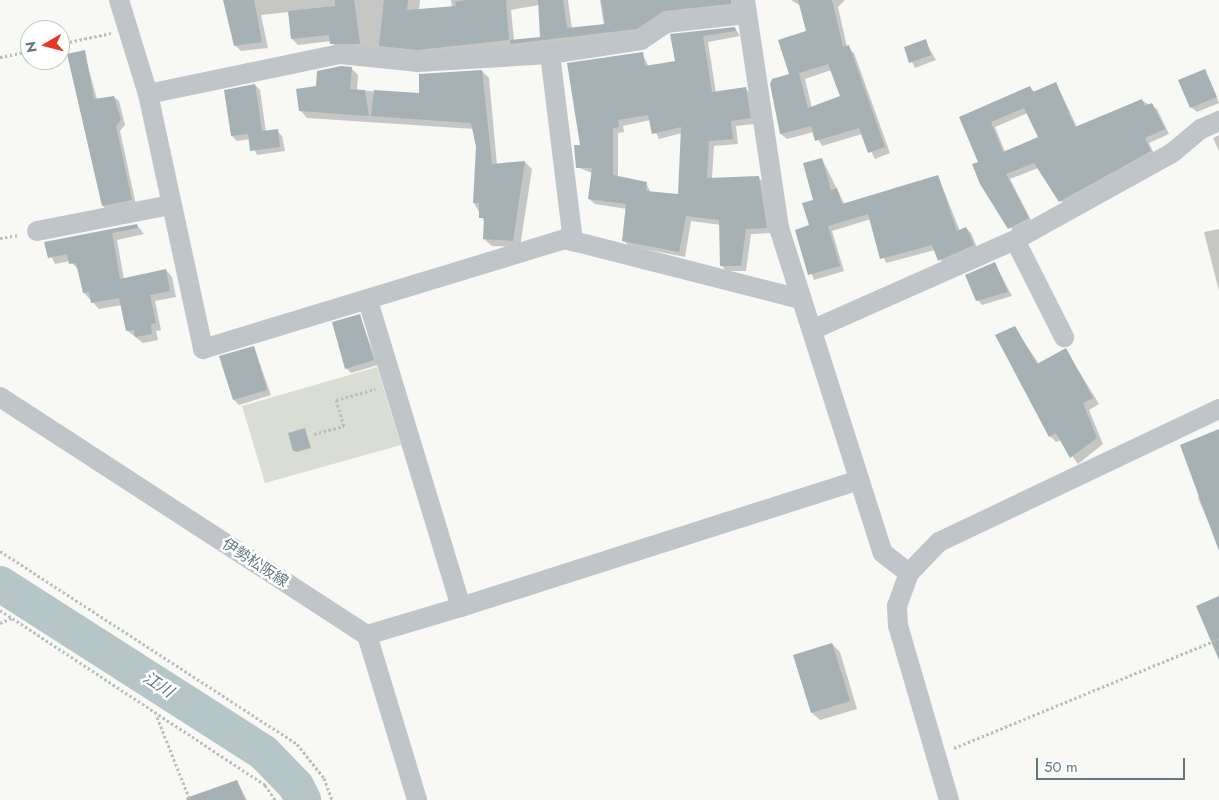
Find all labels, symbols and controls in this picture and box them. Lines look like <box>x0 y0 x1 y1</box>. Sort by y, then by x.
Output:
north arrow <box>20 20 70 70</box>
text: N <box>20 40 42 54</box>
street label: 伊勢松阪線 <box>219 535 291 591</box>
water label: 江川 <box>139 668 177 702</box>
scale bar <box>1039 748 1188 780</box>
text: 50 m <box>1044 756 1078 778</box>

